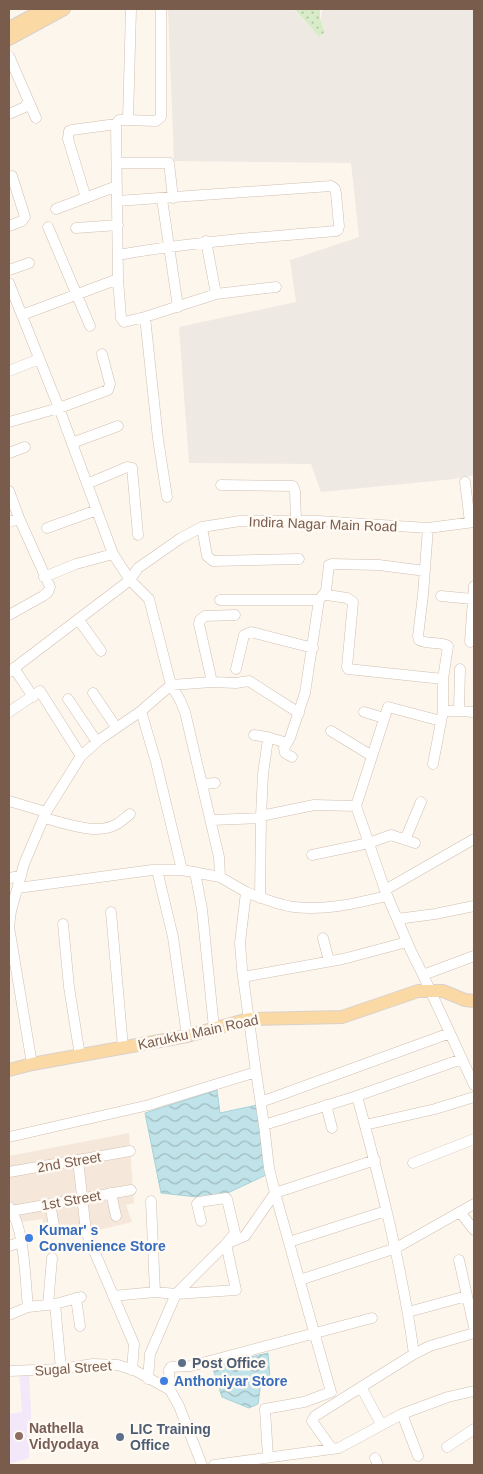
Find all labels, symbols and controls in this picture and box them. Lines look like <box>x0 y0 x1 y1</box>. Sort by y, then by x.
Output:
street label: Indira Nagar Main Road <box>248 513 398 535</box>
street label: Karukku Main Road <box>136 1011 260 1053</box>
street label: 2nd Street <box>36 1148 102 1175</box>
street label: 1st Street <box>40 1187 102 1213</box>
place label: Kumar' s Convenience Store <box>39 1222 166 1254</box>
marker: Kumar' s Convenience Store <box>23 1232 35 1244</box>
place label: Post Office <box>192 1355 266 1371</box>
street label: Sugal Street <box>34 1357 112 1379</box>
marker: Post Office <box>176 1357 188 1369</box>
place label: Anthoniyar Store <box>174 1373 288 1389</box>
marker: Anthoniyar Store <box>158 1375 170 1387</box>
place label: Nathella Vidyodaya <box>29 1420 99 1452</box>
place label: LIC Training Office <box>130 1421 211 1453</box>
marker: Nathella Vidyodaya <box>13 1430 25 1442</box>
marker: LIC Training Office <box>114 1431 126 1443</box>

